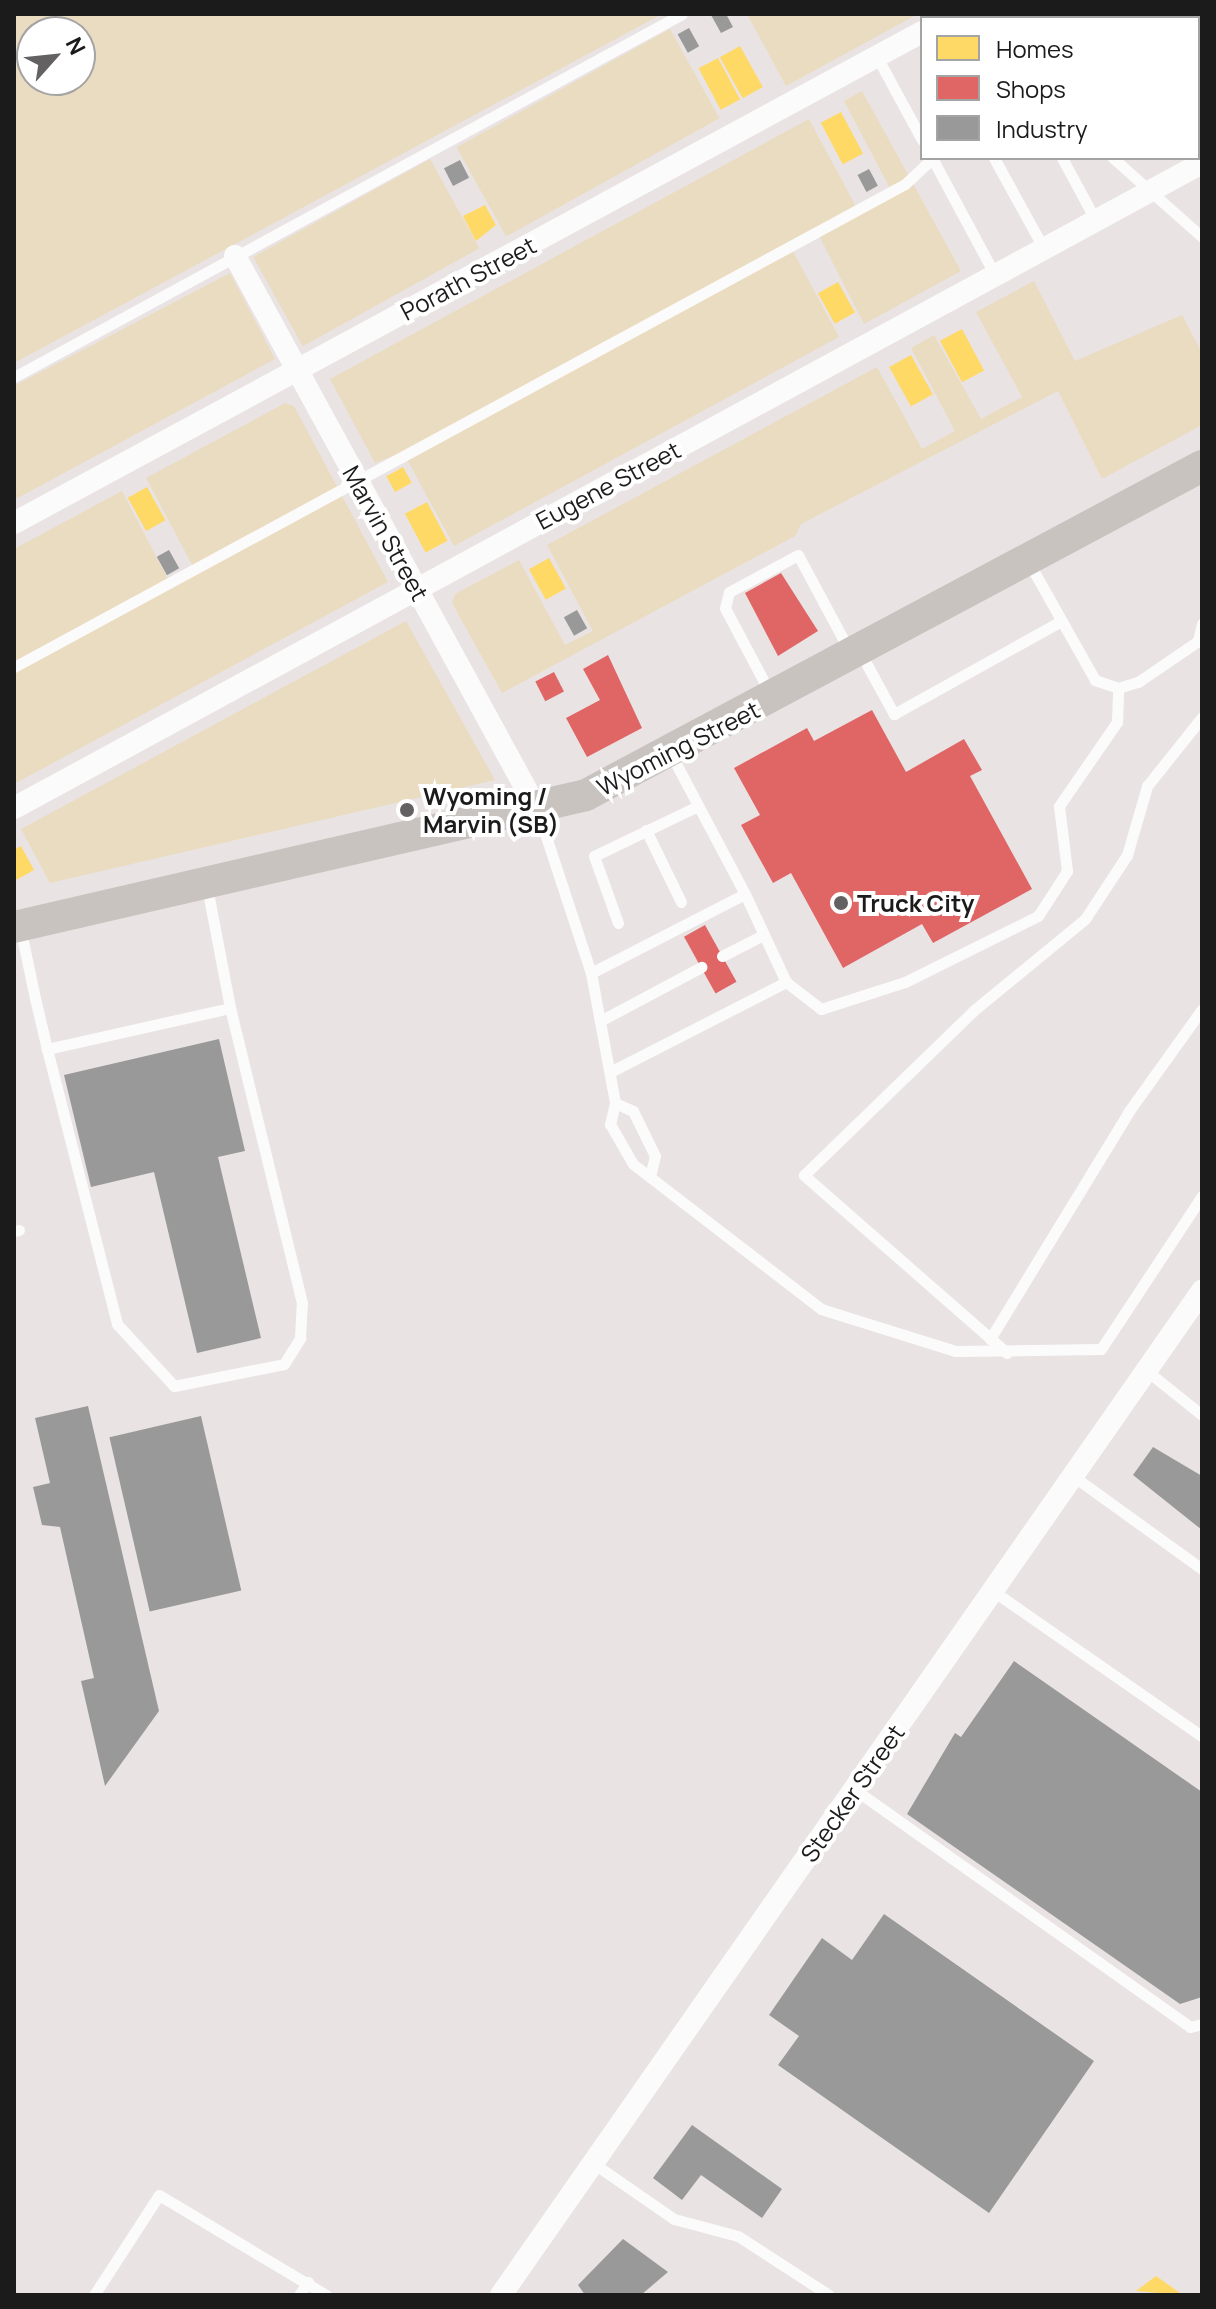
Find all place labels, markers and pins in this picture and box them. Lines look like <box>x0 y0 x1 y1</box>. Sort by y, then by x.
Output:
place label: Wyoming / Marvin (SB) <box>423 782 559 838</box>
marker: Wyoming / Marvin (SB) <box>398 801 416 819</box>
place label: Truck City <box>857 889 974 917</box>
marker: Truck City <box>832 894 850 912</box>

